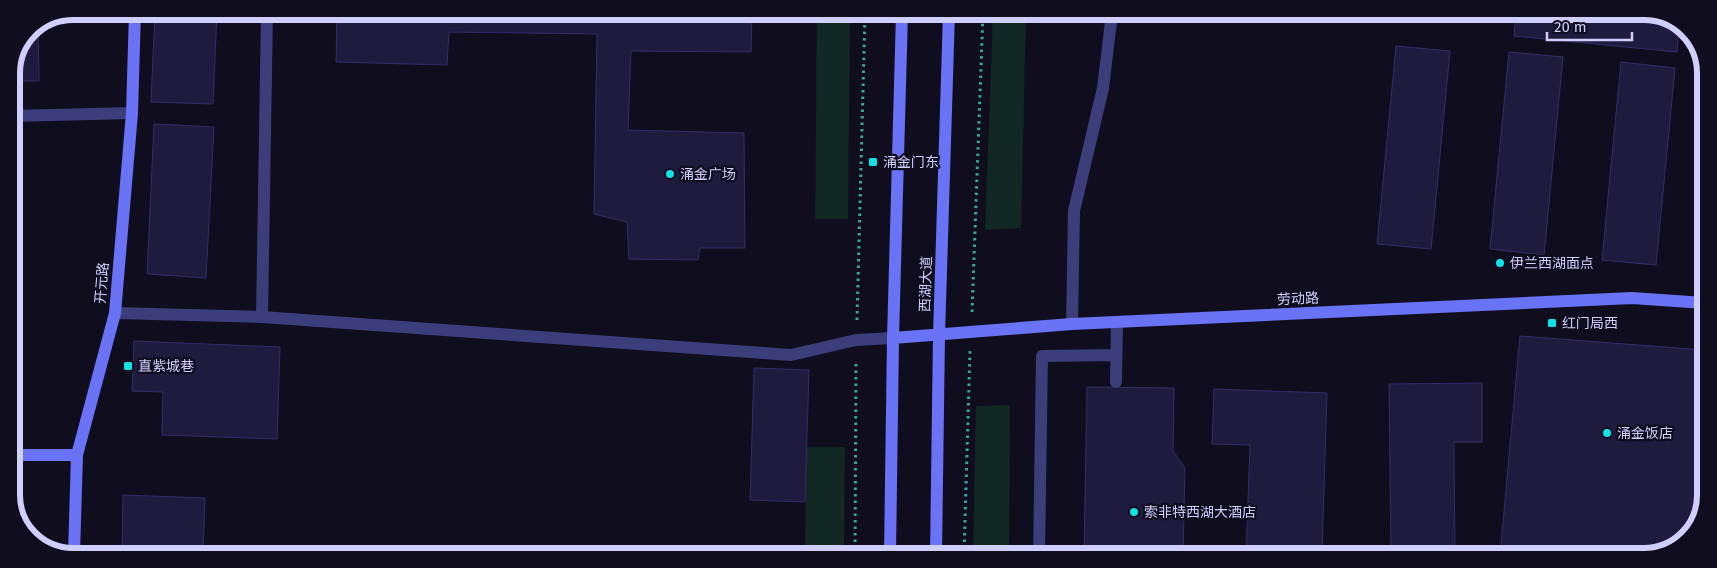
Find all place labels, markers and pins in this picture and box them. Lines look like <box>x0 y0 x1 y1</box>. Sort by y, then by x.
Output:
place label: 涌金门东 <box>883 154 939 171</box>
marker: 涌金门东 <box>867 156 879 168</box>
place label: 涌金广场 <box>680 166 736 183</box>
marker: 涌金广场 <box>664 168 676 180</box>
place label: 伊兰西湖面点 <box>1510 255 1594 272</box>
marker: 伊兰西湖面点 <box>1494 257 1506 269</box>
place label: 红门局西 <box>1562 315 1618 332</box>
marker: 红门局西 <box>1546 317 1558 329</box>
place label: 直紫城巷 <box>138 358 194 375</box>
marker: 直紫城巷 <box>122 360 134 372</box>
place label: 涌金饭店 <box>1617 425 1673 442</box>
marker: 涌金饭店 <box>1601 427 1613 439</box>
place label: 索非特西湖大酒店 <box>1144 504 1256 521</box>
marker: 索非特西湖大酒店 <box>1128 506 1140 518</box>

